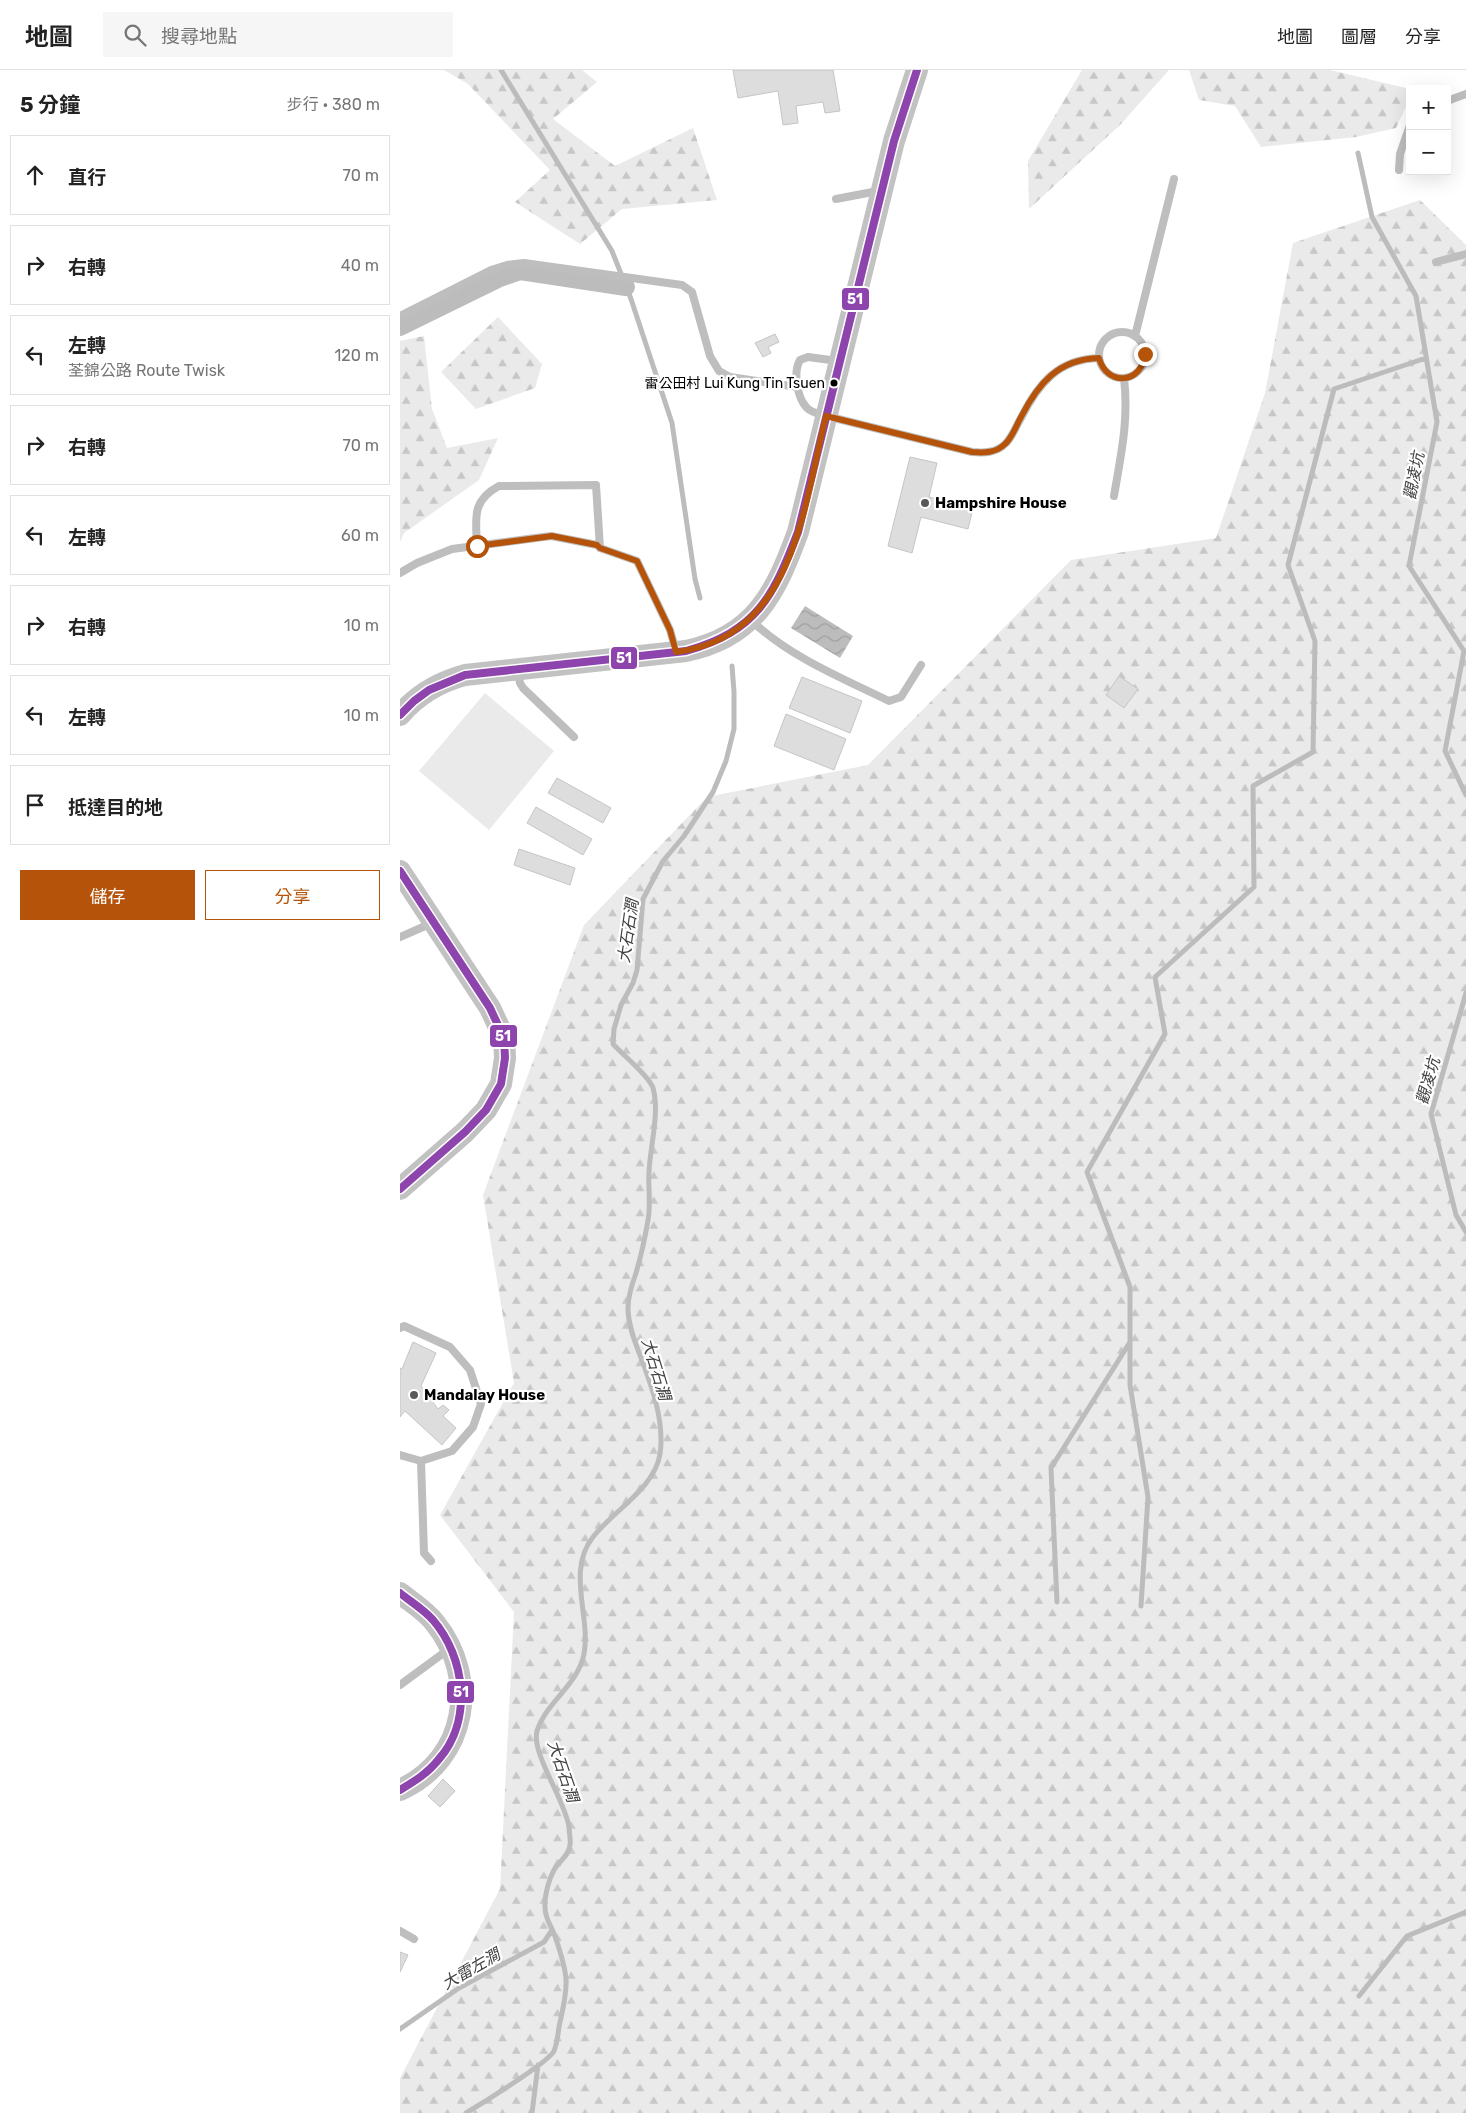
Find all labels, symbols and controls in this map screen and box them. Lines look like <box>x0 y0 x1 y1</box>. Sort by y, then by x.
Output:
search box <box>103 12 453 57</box>
icon: search <box>121 21 149 49</box>
text: 地圖 <box>25 23 73 51</box>
text: 搜尋地點 <box>161 25 237 48</box>
text: 地圖 <box>1277 26 1313 48</box>
text: 圖層 <box>1341 26 1377 48</box>
text: 分享 <box>1405 26 1441 48</box>
map controls <box>1406 85 1451 175</box>
button: + <box>1406 85 1451 130</box>
text: 5 分鐘 <box>20 92 80 117</box>
text: 步行 · 380 m <box>287 95 380 114</box>
button: − <box>1406 130 1451 175</box>
icon: ahead <box>21 161 49 189</box>
text: 直行 <box>68 166 106 189</box>
text: 70 m <box>342 166 379 185</box>
icon: right <box>21 251 49 279</box>
text: 右轉 <box>68 256 106 279</box>
text: 40 m <box>341 256 379 275</box>
line badge: 51 <box>841 287 870 311</box>
text: 51 <box>847 291 863 308</box>
text: 左轉 <box>68 334 106 357</box>
icon: left <box>21 341 49 369</box>
route end <box>1134 343 1157 366</box>
text: 120 m <box>334 346 379 365</box>
text: 荃錦公路 Route Twisk <box>68 361 225 380</box>
place label: 雷公田村 Lui Kung Tin Tsuen <box>644 375 825 392</box>
marker: 雷公田村 Lui Kung Tin Tsuen <box>829 378 839 388</box>
icon: right <box>21 431 49 459</box>
text: 右轉 <box>68 436 106 459</box>
text: 70 m <box>342 436 379 455</box>
water label: 觀凌坑 <box>1400 449 1428 501</box>
place label: Hampshire House <box>935 494 1067 512</box>
marker: Hampshire House <box>919 497 931 509</box>
icon: left <box>21 521 49 549</box>
text: 左轉 <box>68 526 106 549</box>
text: 60 m <box>341 526 379 545</box>
route start <box>466 535 489 558</box>
icon: right <box>21 611 49 639</box>
text: 右轉 <box>68 616 106 639</box>
text: 10 m <box>344 616 379 635</box>
line badge: 51 <box>610 646 638 670</box>
text: 51 <box>616 650 632 667</box>
icon: left <box>21 701 49 729</box>
text: 左轉 <box>68 706 106 729</box>
text: 10 m <box>344 706 379 725</box>
icon: arrive <box>21 791 49 819</box>
text: 抵達目的地 <box>68 796 163 819</box>
button: 儲存 <box>20 870 195 920</box>
button: 分享 <box>205 870 380 920</box>
water label: 大石石澗 <box>614 896 642 964</box>
line badge: 51 <box>489 1024 518 1048</box>
text: 51 <box>495 1028 511 1045</box>
water label: 觀凌坑 <box>1412 1053 1444 1107</box>
water label: 大石石澗 <box>638 1336 675 1404</box>
place label: Mandalay House <box>424 1386 545 1404</box>
marker: Mandalay House <box>408 1389 420 1401</box>
line badge: 51 <box>446 1680 475 1704</box>
text: 51 <box>453 1684 469 1701</box>
water label: 大石石澗 <box>544 1738 583 1806</box>
water label: 大雷左澗 <box>439 1944 505 1993</box>

